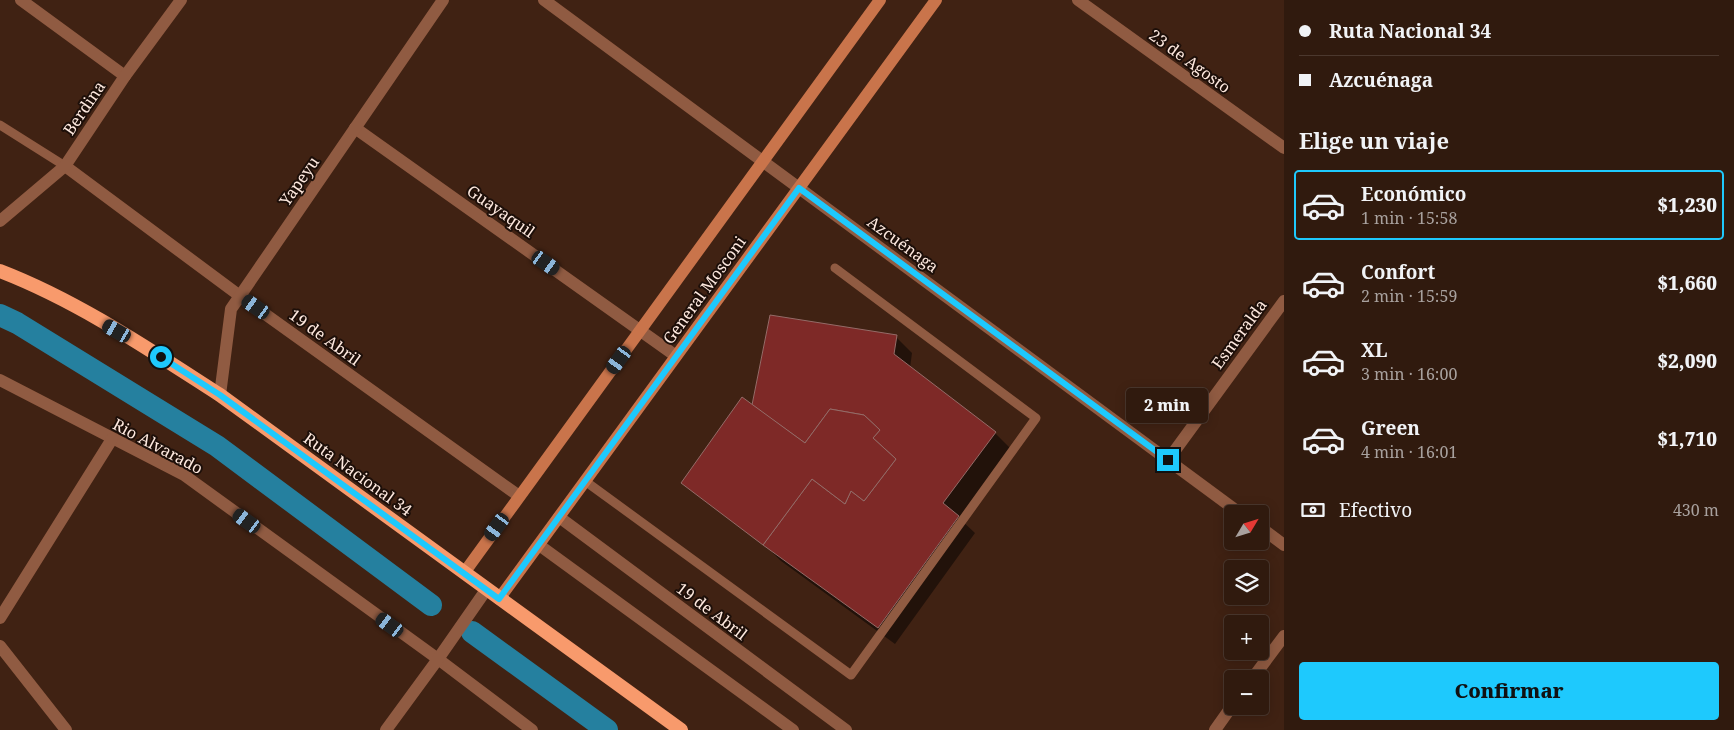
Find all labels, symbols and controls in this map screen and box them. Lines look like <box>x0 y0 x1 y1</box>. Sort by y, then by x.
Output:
text: Ruta Nacional 34 <box>1329 18 1491 44</box>
street label: 23 de Agosto <box>1145 24 1235 98</box>
text: Azcuénaga <box>1329 67 1433 93</box>
street label: Berdina <box>58 77 110 139</box>
text: Elige un viaje <box>1299 125 1449 155</box>
street label: Yapeyu <box>273 152 324 211</box>
street label: Guayaquil <box>463 180 539 243</box>
text: Económico <box>1361 181 1467 207</box>
icon: car <box>1301 183 1346 228</box>
text: $1,230 <box>1657 192 1717 218</box>
text: 1 min · 15:58 <box>1361 207 1457 229</box>
street label: Azcuénaga <box>863 211 943 277</box>
street label: General Mosconi <box>657 232 751 348</box>
car <box>529 248 562 278</box>
text: Confort <box>1361 259 1435 285</box>
icon: car <box>1301 261 1346 306</box>
text: $1,660 <box>1657 270 1717 296</box>
text: 2 min · 15:59 <box>1361 285 1457 307</box>
car <box>239 292 272 322</box>
street label: Esmeralda <box>1206 295 1272 373</box>
street label: 19 de Abril <box>285 304 365 370</box>
car <box>100 317 133 345</box>
text: XL <box>1361 337 1387 363</box>
icon: car <box>1301 339 1346 384</box>
car <box>604 343 633 377</box>
route start <box>150 346 172 368</box>
text: $2,090 <box>1657 348 1717 374</box>
text: 3 min · 16:00 <box>1361 363 1457 385</box>
callout: 2 min <box>1127 388 1209 422</box>
text: 2 min <box>1144 394 1190 416</box>
street label: Rio Alvarado <box>109 413 207 479</box>
text: Green <box>1361 415 1420 441</box>
icon: car <box>1301 417 1346 462</box>
text: $1,710 <box>1657 426 1717 452</box>
street label: Ruta Nacional 34 <box>299 427 417 521</box>
text: 4 min · 16:01 <box>1361 441 1457 463</box>
route end <box>1157 449 1179 471</box>
icon: cash <box>1299 496 1327 524</box>
text: Efectivo <box>1339 497 1412 523</box>
text: 430 m <box>1673 499 1719 521</box>
north arrow <box>1224 505 1269 550</box>
map controls <box>1224 505 1269 715</box>
car <box>230 506 263 536</box>
car <box>482 510 511 544</box>
button: layers <box>1224 560 1269 605</box>
street label: 19 de Abril <box>672 577 752 645</box>
car <box>373 610 406 640</box>
button: + <box>1224 615 1269 660</box>
button: Confirmar <box>1299 662 1719 720</box>
button: − <box>1224 670 1269 715</box>

